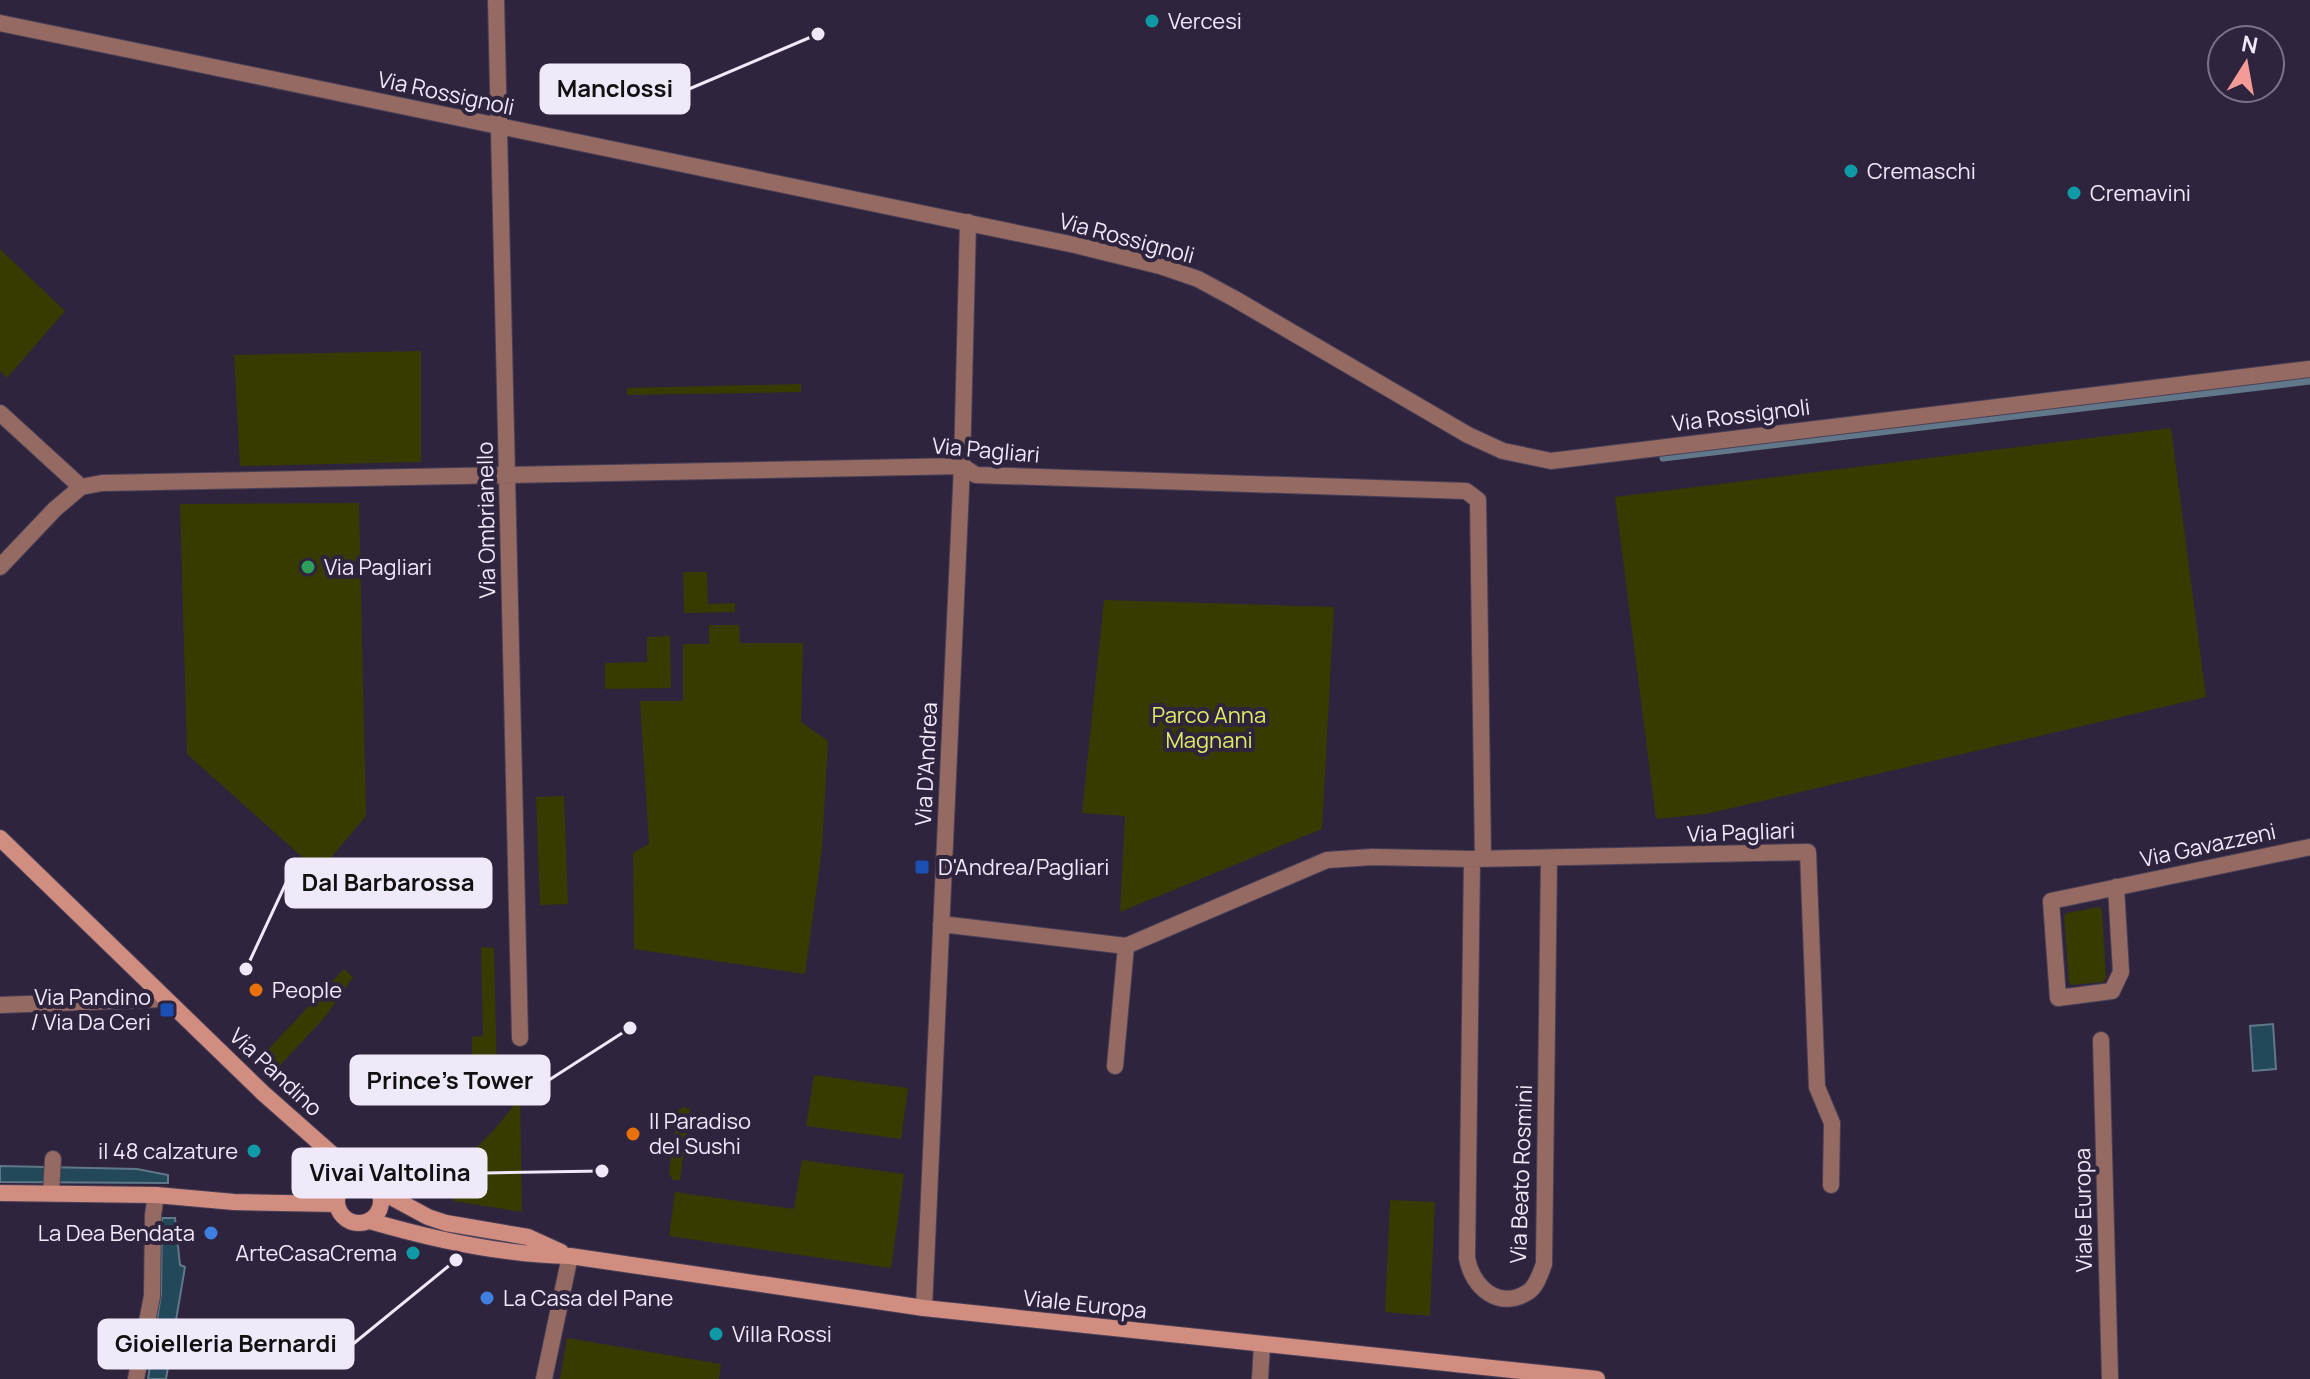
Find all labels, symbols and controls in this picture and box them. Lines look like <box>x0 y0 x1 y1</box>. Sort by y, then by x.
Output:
place label: Vercesi <box>1168 6 1242 36</box>
marker: Vercesi <box>1143 12 1161 30</box>
north arrow <box>2206 24 2286 104</box>
text: N <box>2239 28 2260 61</box>
street label: Via Rossignoli <box>375 64 517 122</box>
callout: Manclossi <box>541 65 689 113</box>
text: Manclossi <box>557 71 673 104</box>
place label: Cremaschi <box>1867 156 1976 186</box>
marker: Cremaschi <box>1842 162 1860 180</box>
place label: Cremavini <box>2090 178 2191 208</box>
marker: Cremavini <box>2065 184 2083 202</box>
street label: Via Rossignoli <box>1056 206 1198 270</box>
street label: Via Rossignoli <box>1670 392 1812 438</box>
street label: Via Pagliari <box>931 430 1041 470</box>
street label: Via Ombrianello <box>470 441 502 599</box>
place label: Via Pagliari <box>324 552 432 582</box>
marker: Via Pagliari <box>299 558 317 576</box>
park label: Parco Anna Magnani <box>1152 700 1266 755</box>
street label: Via D'Andrea <box>908 701 944 827</box>
street label: Via Pagliari <box>1686 815 1796 849</box>
street label: Via Gavazzeni <box>2137 816 2279 874</box>
place label: D'Andrea/Pagliari <box>938 852 1109 882</box>
marker: D'Andrea/Pagliari <box>913 858 931 876</box>
callout: Dal Barbarossa <box>286 859 491 907</box>
text: Dal Barbarossa <box>301 865 475 898</box>
place label: People <box>272 975 342 1005</box>
marker: People <box>247 981 265 999</box>
place label: Via Pandino / Via Da Ceri <box>30 982 151 1037</box>
marker: Via Pandino / Via Da Ceri <box>158 1001 176 1019</box>
street label: Via Pandino <box>223 1021 329 1123</box>
callout: Prince's Tower <box>351 1056 549 1104</box>
text: Prince's Tower <box>367 1063 533 1096</box>
street label: Via Beato Rosmini <box>1503 1084 1539 1264</box>
place label: Il Paradiso del Sushi <box>649 1106 751 1161</box>
marker: Il Paradiso del Sushi <box>624 1125 642 1143</box>
place label: il 48 calzature <box>98 1136 238 1166</box>
marker: il 48 calzature <box>245 1142 263 1160</box>
street label: Viale Europa <box>2067 1148 2099 1272</box>
callout: Vivai Valtolina <box>293 1149 486 1197</box>
text: Vivai Valtolina <box>309 1155 471 1188</box>
place label: La Dea Bendata <box>38 1218 195 1248</box>
marker: La Dea Bendata <box>202 1224 220 1242</box>
place label: ArteCasaCrema <box>235 1238 397 1268</box>
marker: ArteCasaCrema <box>404 1244 422 1262</box>
place label: La Casa del Pane <box>503 1283 673 1313</box>
street label: Viale Europa <box>1022 1283 1148 1325</box>
marker: La Casa del Pane <box>478 1289 496 1307</box>
place label: Villa Rossi <box>732 1319 832 1349</box>
callout: Gioielleria Bernardi <box>99 1320 353 1368</box>
marker: Villa Rossi <box>707 1325 725 1343</box>
text: Gioielleria Bernardi <box>115 1326 337 1359</box>

